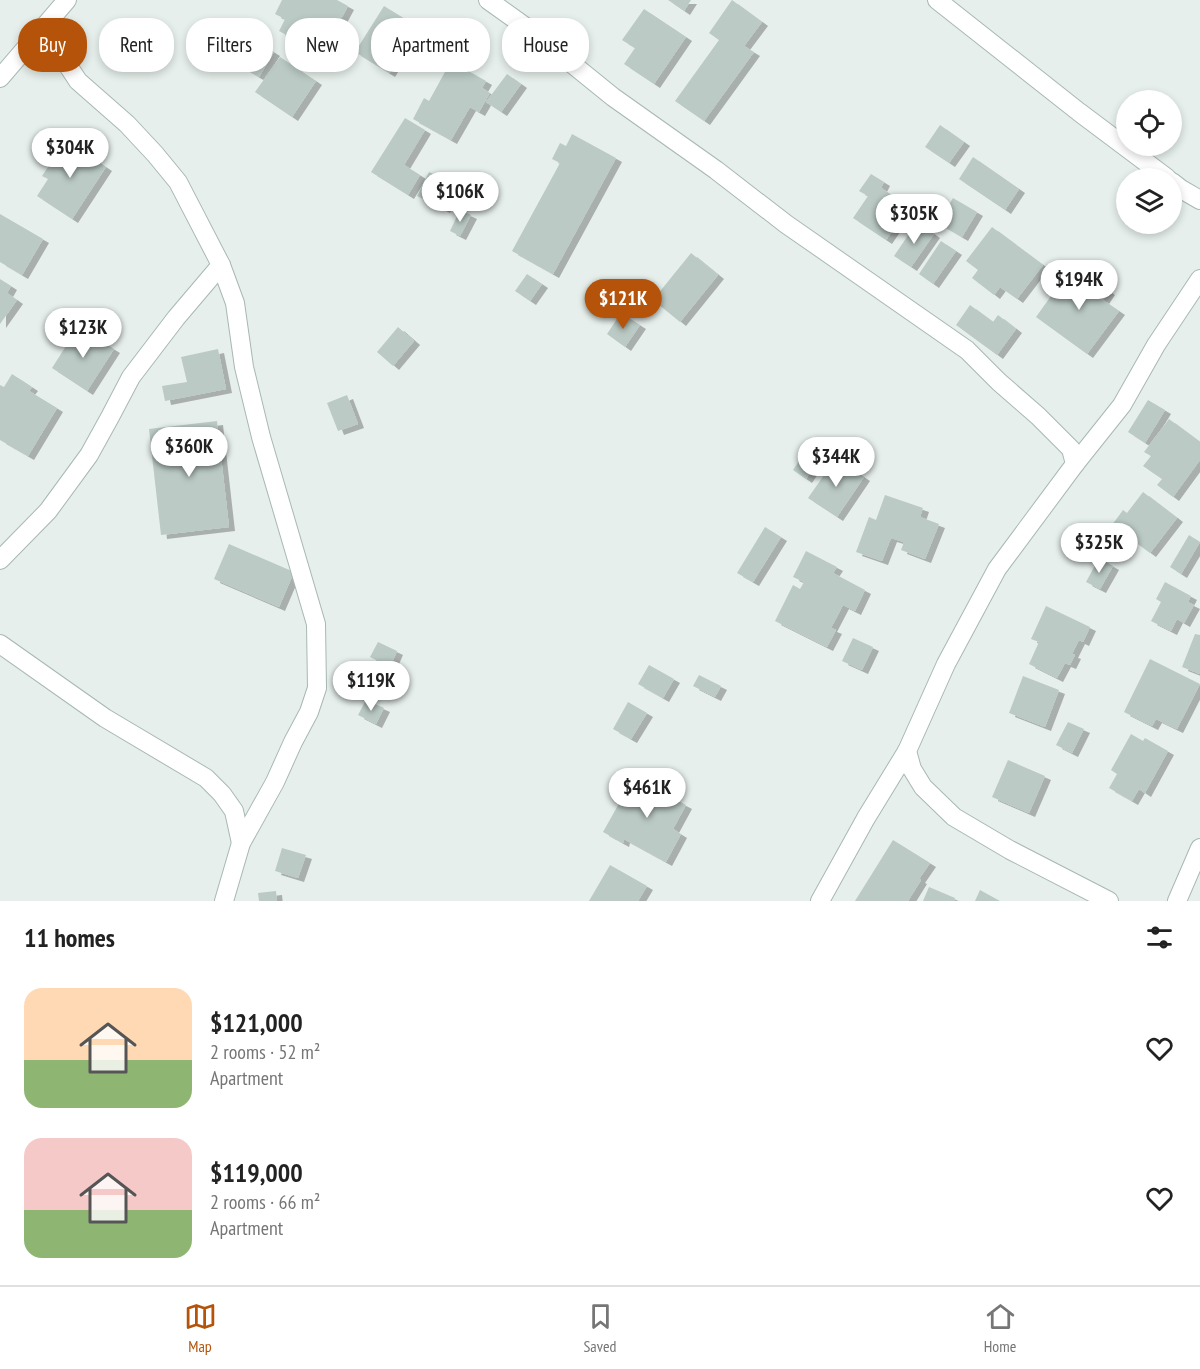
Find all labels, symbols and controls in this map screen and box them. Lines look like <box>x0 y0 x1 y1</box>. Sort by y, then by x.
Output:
chip: Buy <box>18 18 87 72</box>
chip: Rent <box>99 18 174 72</box>
chip: Filters <box>186 18 273 72</box>
chip: New <box>285 18 359 72</box>
chip: Apartment <box>371 18 490 72</box>
chip: House <box>502 18 589 72</box>
map controls <box>1116 90 1182 234</box>
button: locate <box>1116 90 1182 156</box>
pin: $304K <box>28 128 112 179</box>
text: $304K <box>46 134 94 160</box>
button: layers <box>1116 168 1182 234</box>
pin: $106K <box>418 172 502 223</box>
text: $106K <box>436 178 484 204</box>
pin: $305K <box>872 194 956 245</box>
text: $305K <box>890 200 938 226</box>
pin: $194K <box>1037 260 1121 311</box>
text: $194K <box>1055 266 1103 292</box>
pin: $121K <box>581 279 665 330</box>
text: $121K <box>599 285 647 311</box>
pin: $123K <box>41 308 125 359</box>
text: $123K <box>59 314 107 340</box>
pin: $360K <box>147 427 231 478</box>
text: $360K <box>165 433 213 459</box>
pin: $344K <box>794 437 878 488</box>
text: $344K <box>812 443 860 469</box>
pin: $325K <box>1057 523 1141 574</box>
text: $325K <box>1075 529 1123 555</box>
pin: $119K <box>329 661 413 712</box>
text: $119K <box>347 667 395 693</box>
pin: $461K <box>605 768 689 819</box>
text: $461K <box>623 774 671 800</box>
text: 11 homes <box>24 921 115 954</box>
icon: filters <box>1143 921 1176 954</box>
text: $121,000 <box>210 1006 303 1039</box>
icon: home <box>72 1012 144 1084</box>
icon: heart <box>1143 1032 1176 1065</box>
text: 2 rooms · 52 m² <box>210 1039 320 1065</box>
text: Apartment <box>210 1065 283 1091</box>
text: $119,000 <box>210 1156 303 1189</box>
icon: home <box>72 1162 144 1234</box>
icon: heart <box>1143 1182 1176 1215</box>
text: 2 rooms · 66 m² <box>210 1189 320 1215</box>
text: Apartment <box>210 1215 283 1241</box>
tab: Map <box>184 1300 217 1356</box>
tab: Saved <box>584 1300 617 1356</box>
tab: Home <box>984 1300 1017 1356</box>

